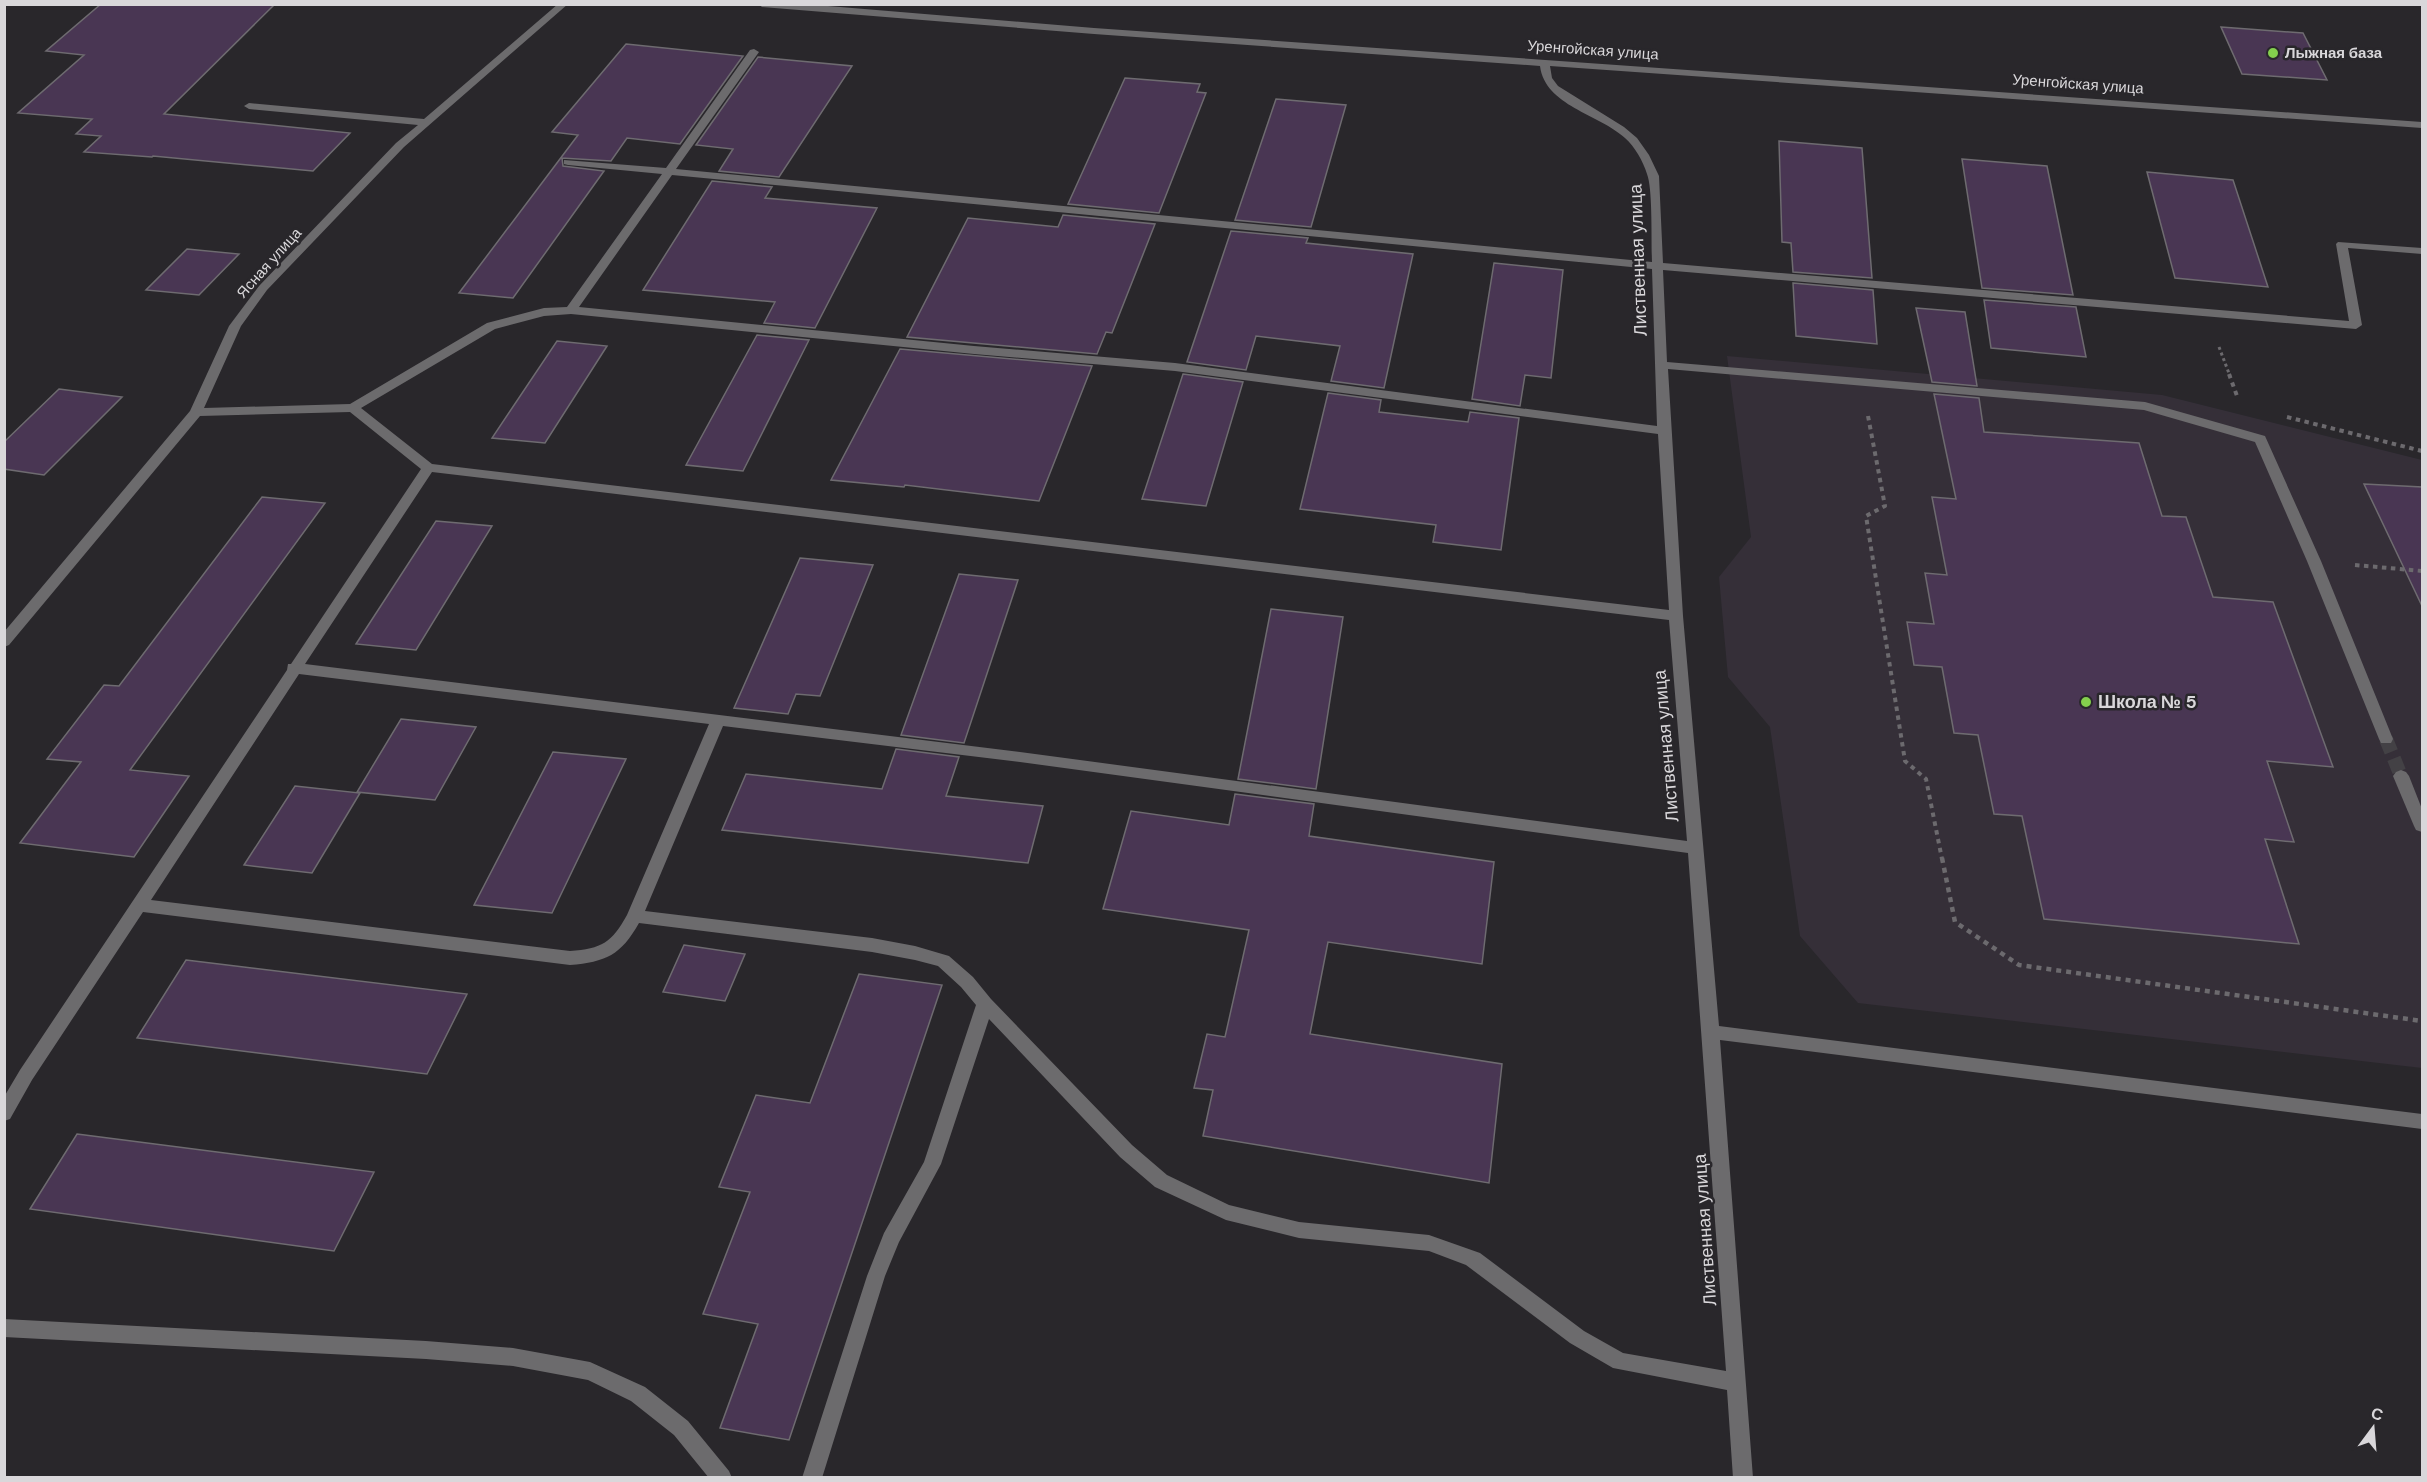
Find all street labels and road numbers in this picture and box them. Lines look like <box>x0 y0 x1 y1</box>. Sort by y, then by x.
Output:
street label: Уренгойская улица <box>1527 35 1660 65</box>
street label: Уренгойская улица <box>2012 69 2145 99</box>
street label: Лиственная улица <box>1623 182 1653 337</box>
street label: Ясная улица <box>232 223 306 303</box>
street label: Лиственная улица <box>1647 668 1685 823</box>
street label: Лиственная улица <box>1688 1152 1722 1307</box>

